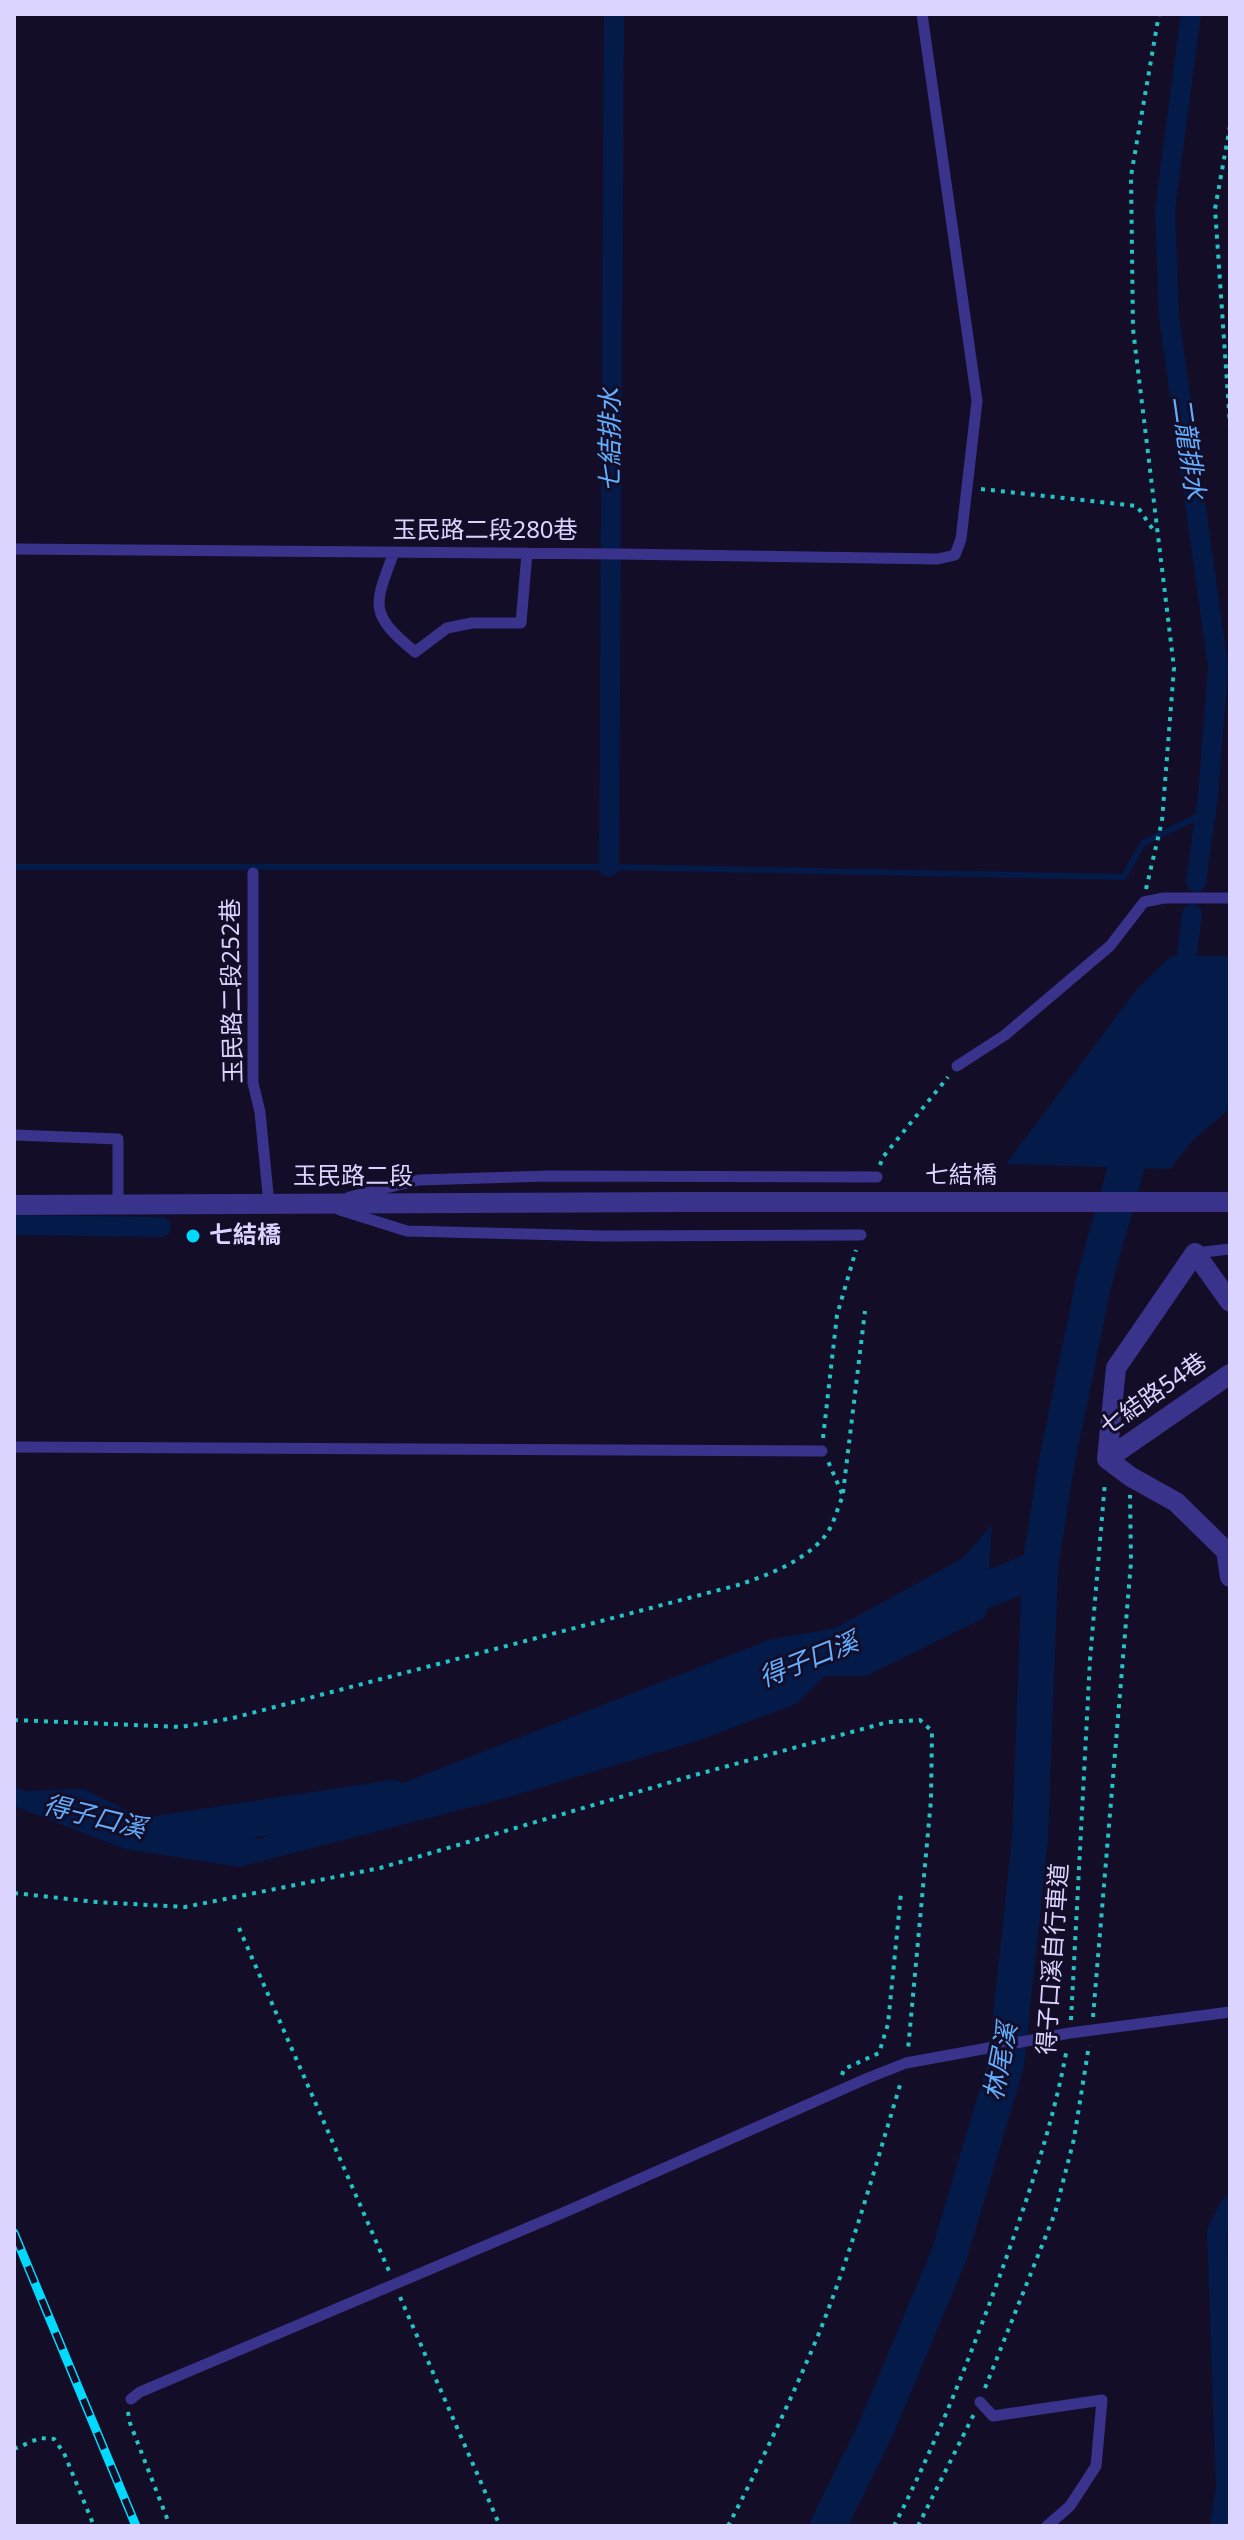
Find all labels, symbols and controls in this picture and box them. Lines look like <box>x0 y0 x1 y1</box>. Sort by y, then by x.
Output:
water label: 七結排水 <box>596 388 628 492</box>
water label: 二龍排水 <box>1164 394 1210 502</box>
street label: 玉民路二段280巷 <box>392 517 578 545</box>
street label: 玉民路二段252巷 <box>217 898 249 1084</box>
street label: 七結橋 <box>925 1162 997 1190</box>
street label: 玉民路二段 <box>293 1163 413 1191</box>
place label: 七結橋 <box>209 1222 281 1250</box>
marker: 七結橋 <box>184 1227 202 1245</box>
street label: 七結路54巷 <box>1095 1348 1213 1442</box>
water label: 得子口溪 <box>755 1627 863 1695</box>
water label: 得子口溪 <box>40 1790 148 1846</box>
street label: 得子口溪自行車道 <box>1033 1862 1075 2056</box>
water label: 林尾溪 <box>979 2021 1025 2103</box>

